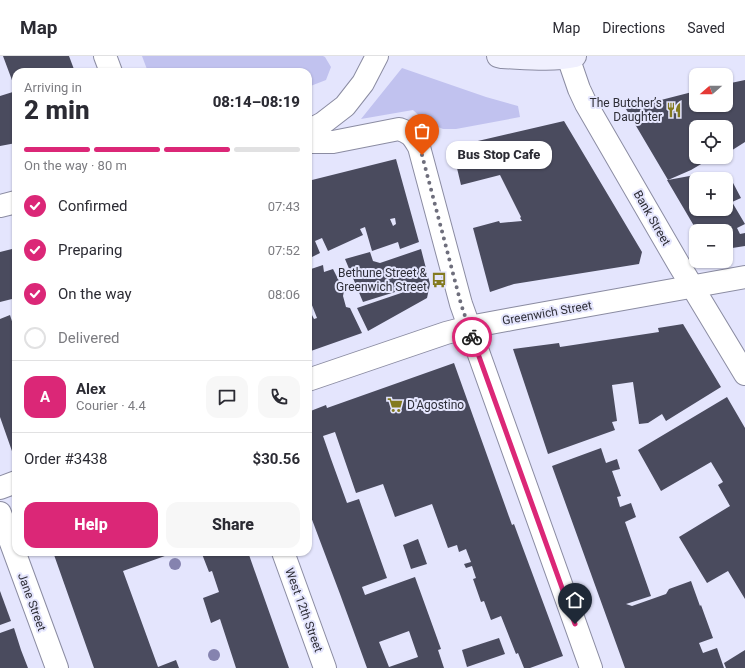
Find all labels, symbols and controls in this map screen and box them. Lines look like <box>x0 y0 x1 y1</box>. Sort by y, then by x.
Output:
text: Map <box>20 16 58 39</box>
text: Map <box>553 20 580 36</box>
text: Directions <box>602 20 665 36</box>
text: Saved <box>687 20 725 36</box>
north arrow <box>689 68 733 112</box>
map controls <box>689 68 733 268</box>
text: Arriving in <box>24 80 82 95</box>
text: 08:14–08:19 <box>213 93 300 111</box>
text: 2 min <box>24 95 90 125</box>
place label: The Butcher’s Daughter <box>590 96 662 124</box>
restaurant icon: The Butcher’s Daughter <box>665 101 683 119</box>
pin <box>405 114 439 155</box>
icon: bag <box>411 120 433 142</box>
button: locate <box>689 120 733 164</box>
callout: Bus Stop Cafe <box>446 141 552 169</box>
text: Bus Stop Cafe <box>458 147 540 162</box>
text: On the way · 80 m <box>24 158 127 173</box>
button: + <box>689 172 733 216</box>
street label: Bank Street <box>631 188 673 248</box>
icon: check <box>24 195 46 217</box>
text: Confirmed <box>58 197 128 215</box>
text: 07:43 <box>268 199 300 214</box>
button: − <box>689 224 733 268</box>
icon: check <box>24 239 46 261</box>
text: Preparing <box>58 241 122 259</box>
text: 07:52 <box>268 243 300 258</box>
place label: Bethune Street & Greenwich Street <box>336 266 428 294</box>
bus stop icon: Bethune Street & Greenwich Street <box>430 271 448 289</box>
icon: check <box>24 283 46 305</box>
text: On the way <box>58 285 132 303</box>
text: 08:06 <box>268 287 300 302</box>
street label: Greenwich Street <box>501 298 593 328</box>
courier <box>452 317 492 357</box>
icon: bike <box>461 326 483 348</box>
text: Delivered <box>58 329 120 347</box>
button: chat <box>206 376 248 418</box>
button: phone <box>258 376 300 418</box>
text: Alex <box>76 380 106 398</box>
text: A <box>40 388 50 406</box>
supermarket icon: D'Agostino <box>386 396 404 414</box>
text: Courier · 4.4 <box>76 398 146 413</box>
place label: D'Agostino <box>407 398 464 412</box>
text: Order #3438 <box>24 450 107 468</box>
text: $30.56 <box>253 450 300 468</box>
button: Help <box>24 502 158 548</box>
button: Share <box>166 502 300 548</box>
street label: West 12th Street <box>282 566 326 654</box>
street label: Jane Street <box>15 571 49 633</box>
pin <box>558 583 592 624</box>
icon: home <box>564 589 586 611</box>

